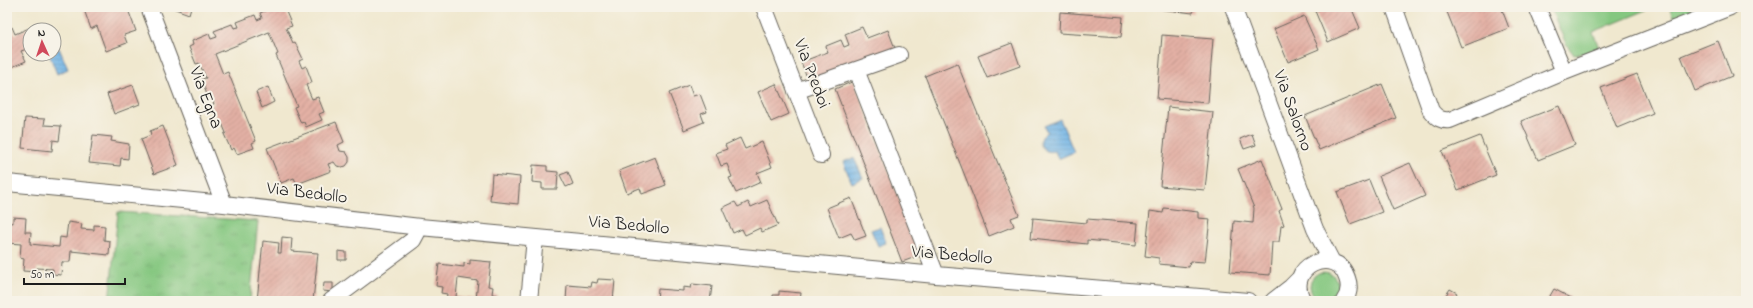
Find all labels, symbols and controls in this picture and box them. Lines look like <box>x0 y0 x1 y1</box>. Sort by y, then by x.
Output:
north arrow <box>22 22 62 62</box>
text: N <box>37 25 46 41</box>
street label: Via Predoi <box>786 35 836 113</box>
street label: Via Egna <box>180 62 229 133</box>
street label: Via Salorno <box>1265 66 1319 155</box>
street label: Via Bedollo <box>264 176 349 212</box>
street label: Via Bedollo <box>586 209 671 242</box>
street label: Via Bedollo <box>909 239 994 272</box>
scale bar <box>24 260 125 286</box>
text: 50 m <box>30 266 54 284</box>

